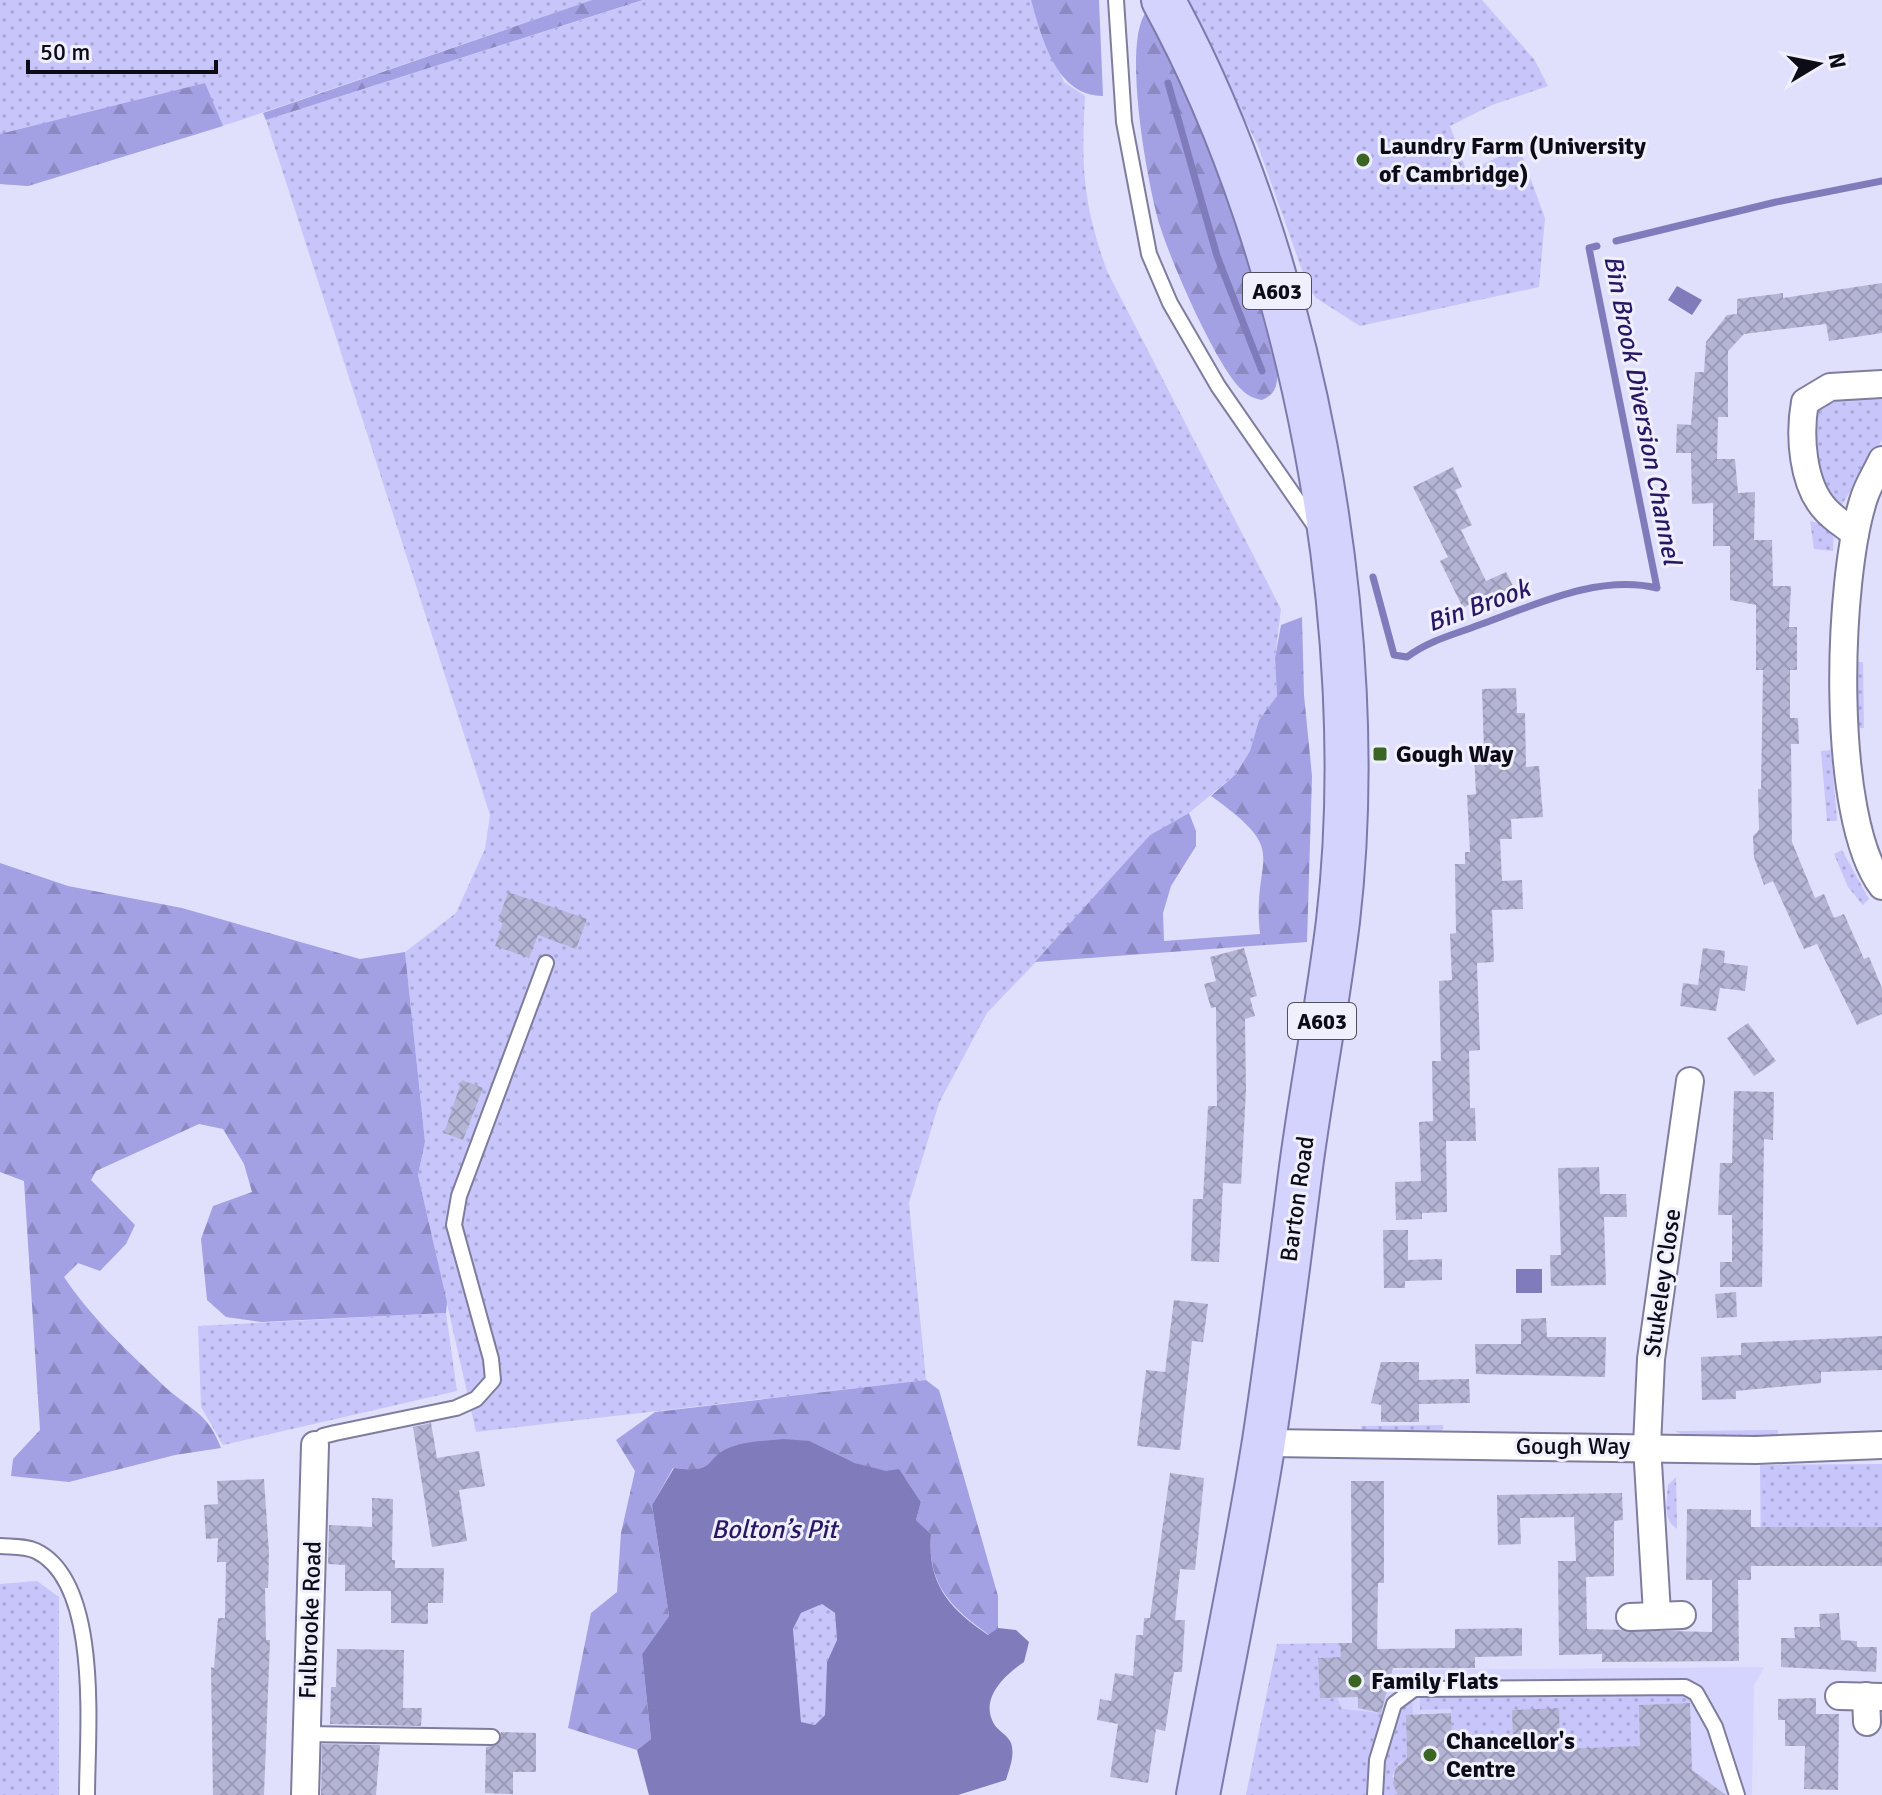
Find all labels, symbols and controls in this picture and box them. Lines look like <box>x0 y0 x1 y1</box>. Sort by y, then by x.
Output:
scale bar <box>28 24 216 74</box>
north arrow <box>1778 24 1858 104</box>
text: 50 m <box>40 37 90 67</box>
text: N <box>1823 51 1852 70</box>
place label: Laundry Farm (University of Cambridge) <box>1379 131 1646 189</box>
marker: Laundry Farm (University of Cambridge) <box>1354 151 1372 169</box>
water label: Bin Brook Diversion Channel <box>1596 253 1688 570</box>
road number: A603 <box>1243 273 1311 309</box>
water label: Bin Brook <box>1423 572 1536 639</box>
place label: Gough Way <box>1396 739 1514 769</box>
marker: Gough Way <box>1371 745 1389 763</box>
road number: A603 <box>1288 1003 1356 1039</box>
street label: Barton Road <box>1273 1134 1321 1264</box>
street label: Stukeley Close <box>1637 1207 1687 1359</box>
street label: Gough Way <box>1516 1431 1630 1461</box>
water label: Bolton’s Pit <box>711 1514 840 1546</box>
street label: Fulbrooke Road <box>292 1540 328 1700</box>
place label: Family Flats <box>1371 1666 1499 1696</box>
marker: Family Flats <box>1346 1672 1364 1690</box>
place label: Chancellor's Centre <box>1446 1726 1575 1784</box>
marker: Chancellor's Centre <box>1421 1746 1439 1764</box>

